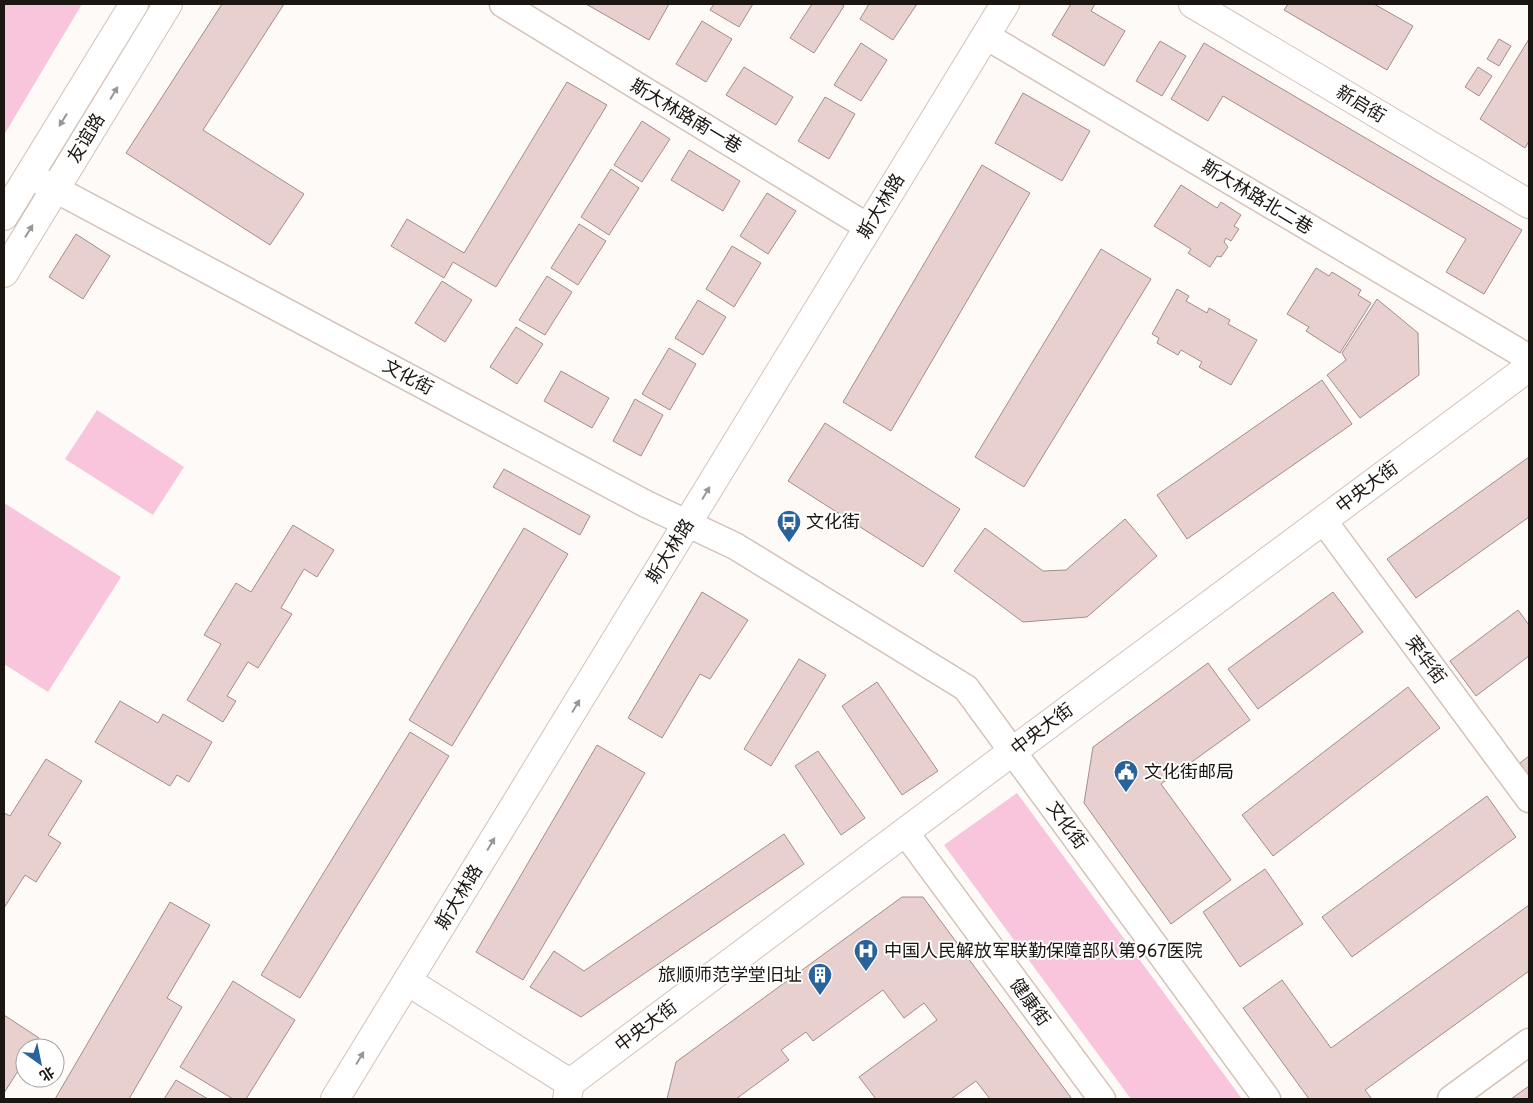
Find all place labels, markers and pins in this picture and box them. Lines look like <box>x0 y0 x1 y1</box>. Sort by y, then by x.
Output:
bus stop icon: 文化街 <box>776 509 802 543</box>
place label: 文化街 <box>806 512 860 535</box>
public building icon: 文化街邮局 <box>1113 759 1139 793</box>
place label: 文化街邮局 <box>1144 762 1234 785</box>
hospital icon: 中国人民解放军联勤保障部队第967医院 <box>853 938 879 972</box>
place label: 中国人民解放军联勤保障部队第967医院 <box>884 941 1203 964</box>
building icon: 旅顺师范学堂旧址 <box>807 962 833 996</box>
place label: 旅顺师范学堂旧址 <box>658 965 802 988</box>

